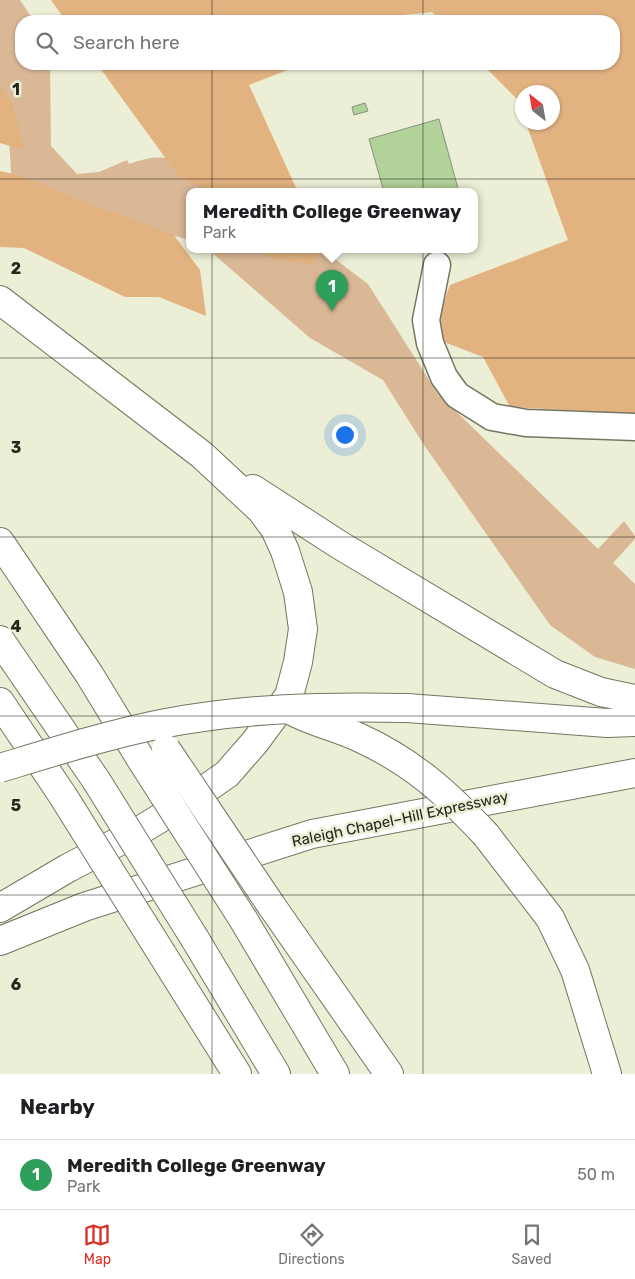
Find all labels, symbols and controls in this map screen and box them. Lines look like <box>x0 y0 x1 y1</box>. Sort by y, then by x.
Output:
search box <box>15 15 620 70</box>
icon: search <box>33 29 61 57</box>
text: Search here <box>73 31 180 54</box>
text: 1 <box>12 80 20 99</box>
north arrow <box>515 85 560 130</box>
popup <box>186 188 478 253</box>
text: Meredith College Greenway <box>203 200 461 223</box>
text: Park <box>203 223 236 242</box>
text: 2 <box>11 259 21 278</box>
pin: 1 <box>316 270 348 311</box>
your location <box>332 422 358 448</box>
text: 3 <box>11 438 21 457</box>
text: 4 <box>11 617 22 636</box>
street label: Raleigh Chapel–Hill Expressway <box>290 787 510 851</box>
text: 5 <box>11 796 21 815</box>
text: 6 <box>11 975 21 994</box>
text: Nearby <box>20 1094 95 1119</box>
text: Meredith College Greenway <box>67 1154 326 1177</box>
text: 1 <box>32 1165 40 1184</box>
text: 50 m <box>577 1165 615 1184</box>
text: Park <box>67 1177 100 1196</box>
tab: Map <box>83 1221 111 1268</box>
tab: Directions <box>278 1221 345 1268</box>
tab: Saved <box>512 1221 552 1268</box>

